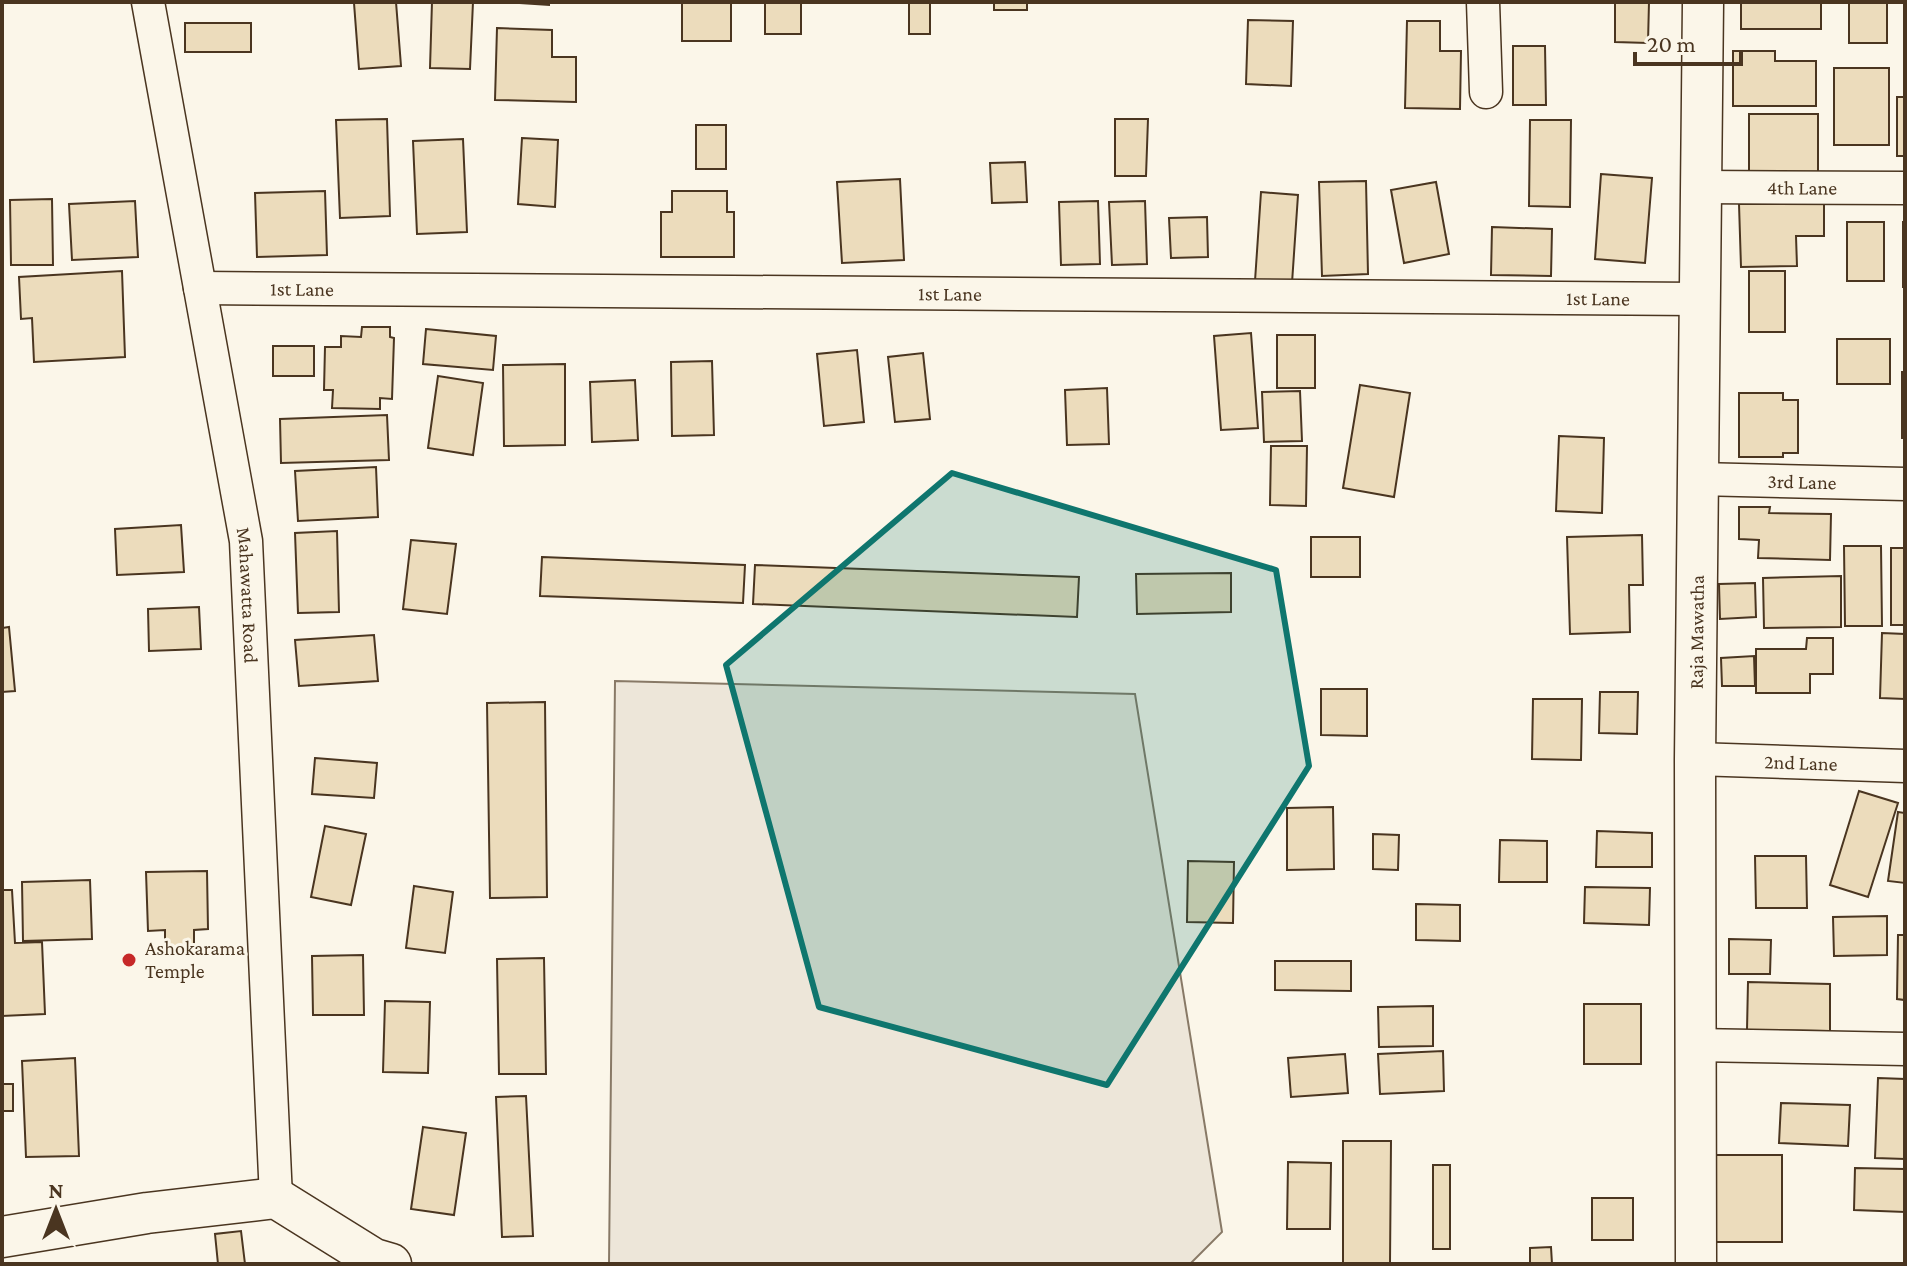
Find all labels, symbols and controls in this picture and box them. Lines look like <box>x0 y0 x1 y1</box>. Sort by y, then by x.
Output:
scale bar <box>1635 16 1741 66</box>
text: 20 m <box>1647 30 1696 57</box>
street label: 4th Lane <box>1767 176 1837 199</box>
street label: 1st Lane <box>270 278 334 300</box>
street label: 1st Lane <box>918 282 982 305</box>
street label: 1st Lane <box>1566 287 1630 309</box>
street label: 3rd Lane <box>1767 470 1837 493</box>
street label: Mahawatta Road <box>233 525 263 664</box>
street label: Raja Mawatha <box>1685 575 1708 689</box>
street label: 2nd Lane <box>1764 750 1838 775</box>
place label: Ashokarama Temple <box>145 937 245 983</box>
marker: Ashokarama Temple <box>120 951 138 969</box>
north arrow <box>16 1170 96 1250</box>
text: N <box>49 1178 64 1203</box>

